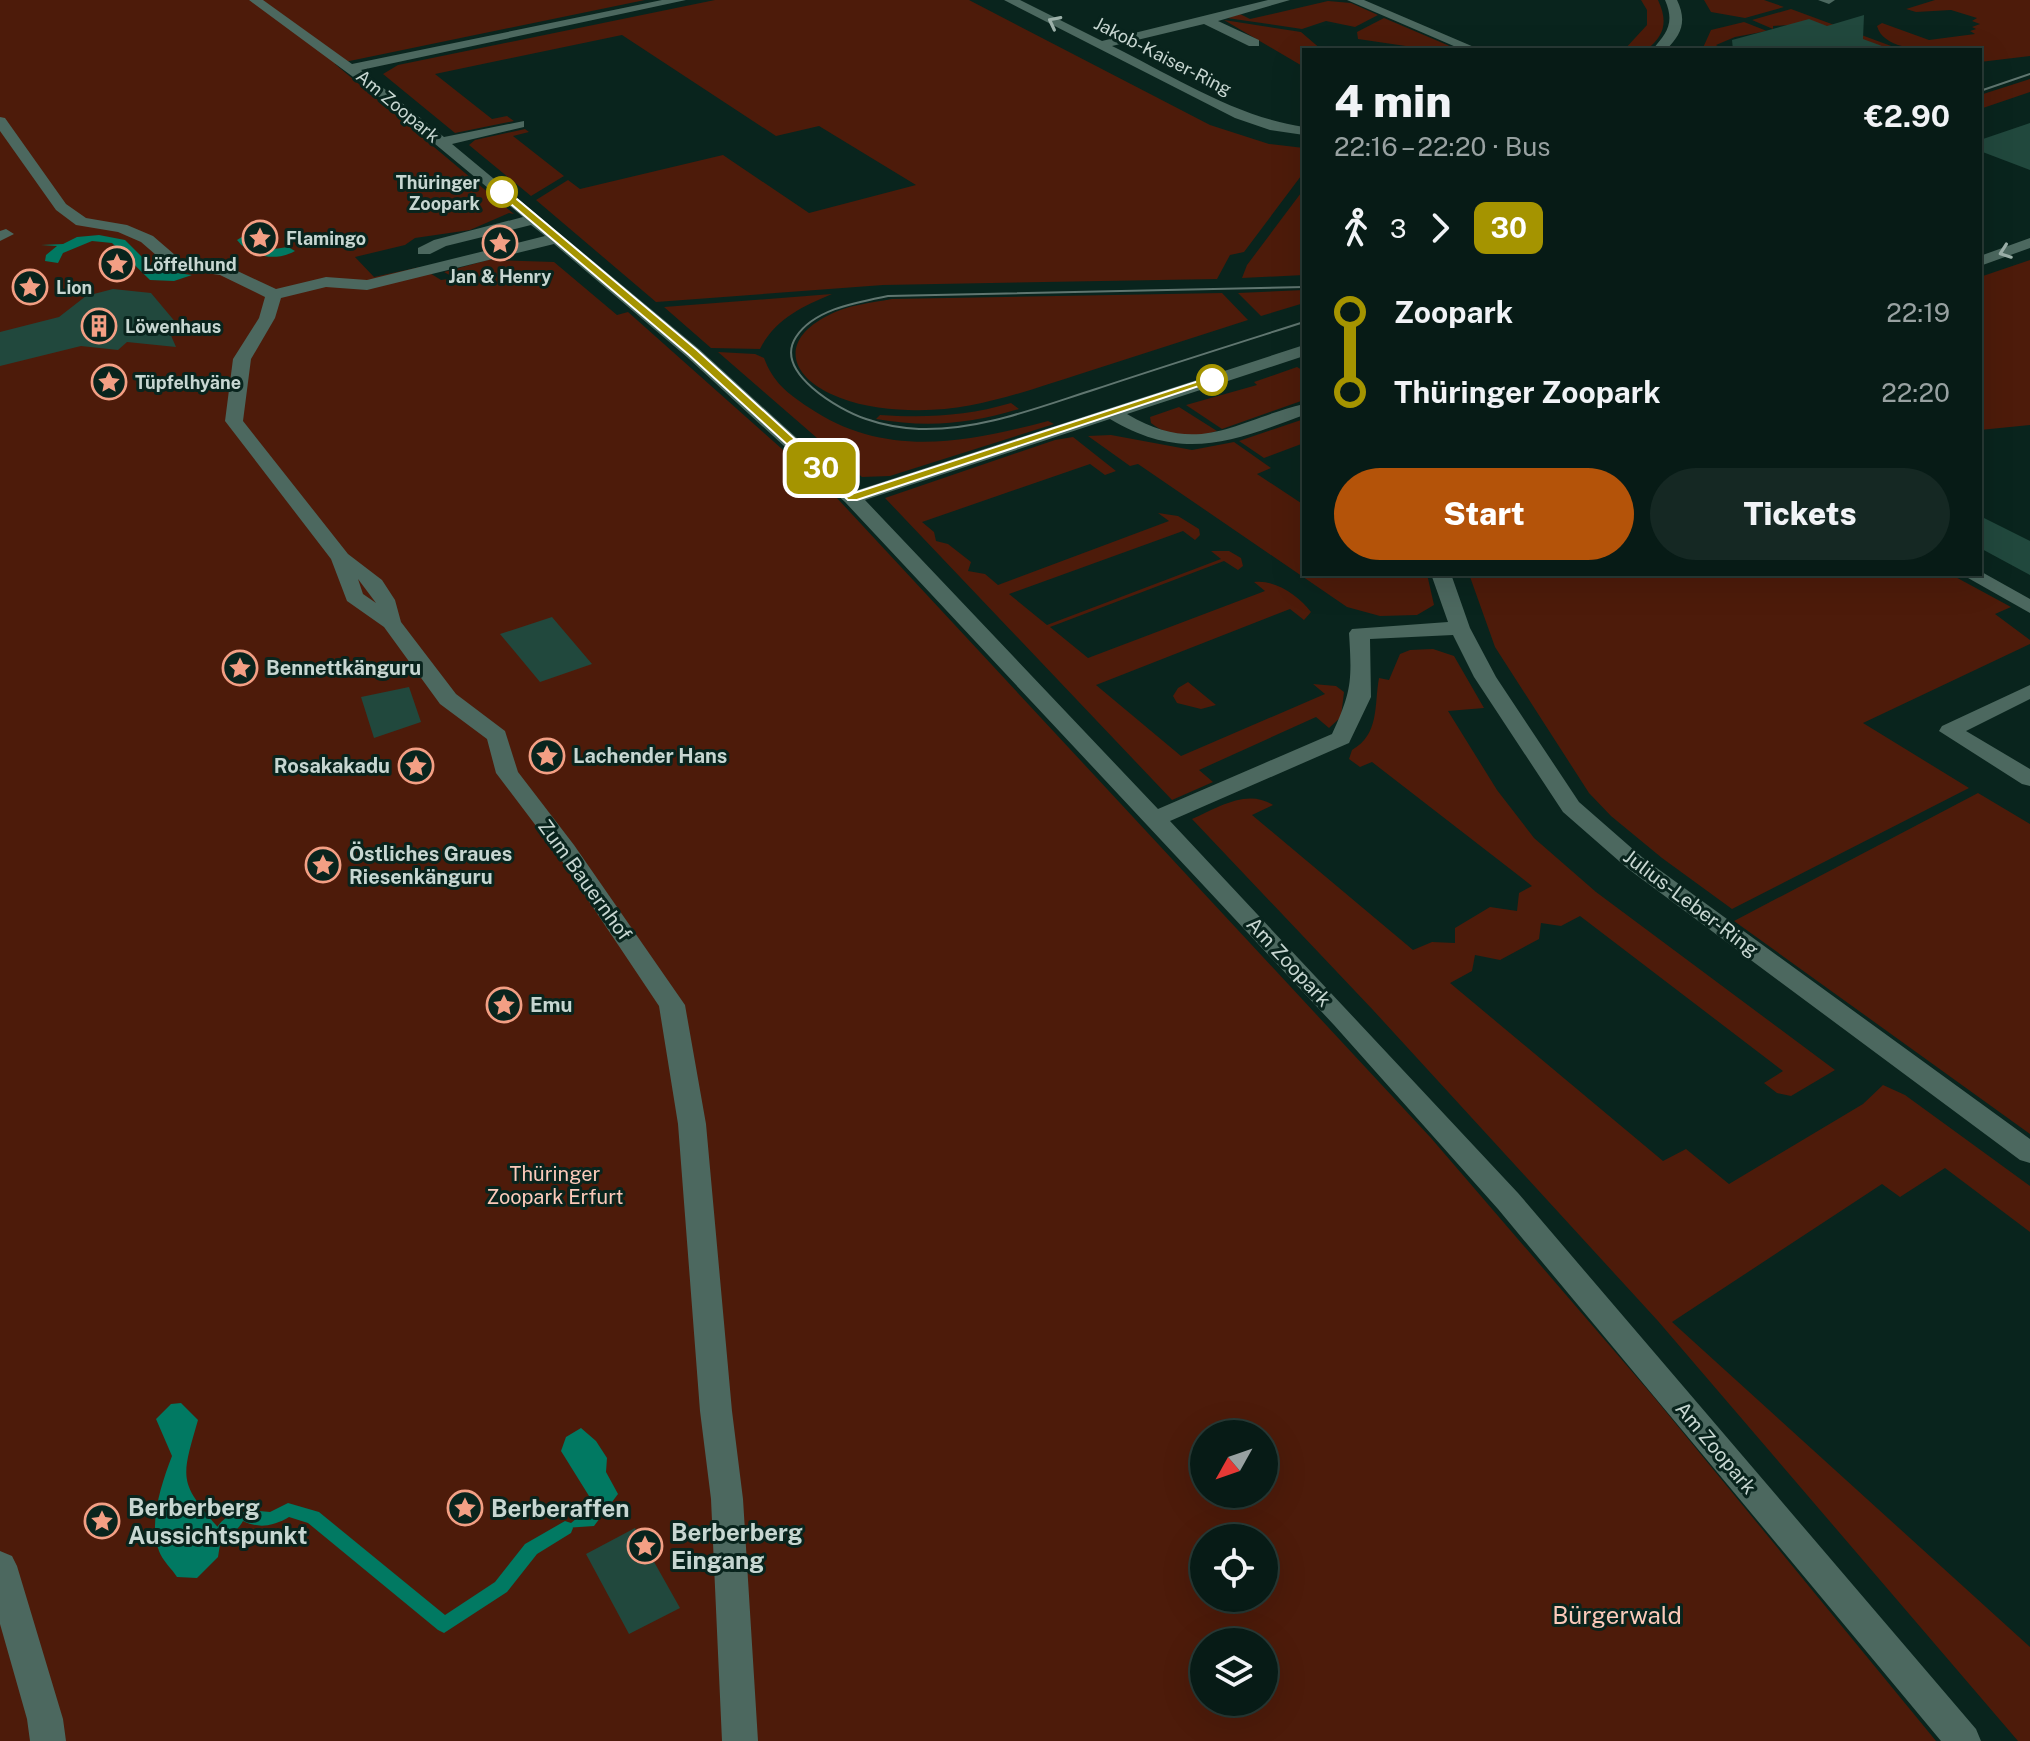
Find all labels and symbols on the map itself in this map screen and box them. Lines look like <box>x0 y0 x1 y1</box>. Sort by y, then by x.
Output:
street label: Jakob-Kaiser-Ring <box>1091 12 1235 100</box>
one-way arrow <box>1048 16 1063 32</box>
street label: Am Zoopark <box>352 65 444 147</box>
place label: Thüringer Zoopark <box>396 172 481 214</box>
marker: Thüringer Zoopark <box>487 177 517 207</box>
place icon: Flamingo <box>241 219 279 257</box>
place icon: Jan & Henry <box>481 224 519 262</box>
place label: Flamingo <box>286 228 366 249</box>
one-way arrow <box>1999 242 2013 259</box>
place icon: Löffelhund <box>98 245 136 283</box>
place label: Löffelhund <box>143 254 237 275</box>
place label: Jan & Henry <box>449 266 551 287</box>
place icon: Lion <box>11 268 49 306</box>
place label: Lion <box>56 277 92 298</box>
building icon: Löwenhaus <box>80 307 118 345</box>
place label: Löwenhaus <box>125 316 221 337</box>
place icon: Tüpfelhyäne <box>90 363 128 401</box>
unlabelled marker <box>1197 365 1227 395</box>
place label: Tüpfelhyäne <box>135 372 241 393</box>
line badge: 30 <box>785 442 857 494</box>
place icon: Bennettkänguru <box>221 649 259 687</box>
place label: Bennettkänguru <box>266 656 421 680</box>
place icon: Lachender Hans <box>528 737 566 775</box>
place label: Lachender Hans <box>573 744 727 768</box>
place icon: Rosakakadu <box>397 747 435 785</box>
place label: Rosakakadu <box>274 754 390 778</box>
street label: Zum Bauernhof <box>533 815 637 945</box>
place label: Östliches Graues Riesenkänguru <box>349 841 512 889</box>
street label: Julius-Leber-Ring <box>1619 844 1763 962</box>
place icon: Östliches Graues Riesenkänguru <box>304 846 342 884</box>
street label: Am Zoopark <box>1242 912 1336 1012</box>
place icon: Emu <box>485 986 523 1024</box>
place label: Emu <box>530 993 572 1017</box>
park label: Thüringer Zoopark Erfurt <box>487 1162 623 1209</box>
street label: Am Zoopark <box>1670 1397 1762 1499</box>
north arrow <box>1190 1420 1278 1508</box>
place icon: Berberaffen <box>446 1489 484 1527</box>
place label: Berberberg Aussichtspunkt <box>128 1493 307 1549</box>
place label: Berberaffen <box>491 1494 630 1522</box>
place icon: Berberberg Aussichtspunkt <box>83 1502 121 1540</box>
place label: Berberberg Eingang <box>671 1518 803 1574</box>
place icon: Berberberg Eingang <box>626 1527 664 1565</box>
park label: Bürgerwald <box>1552 1601 1682 1629</box>

